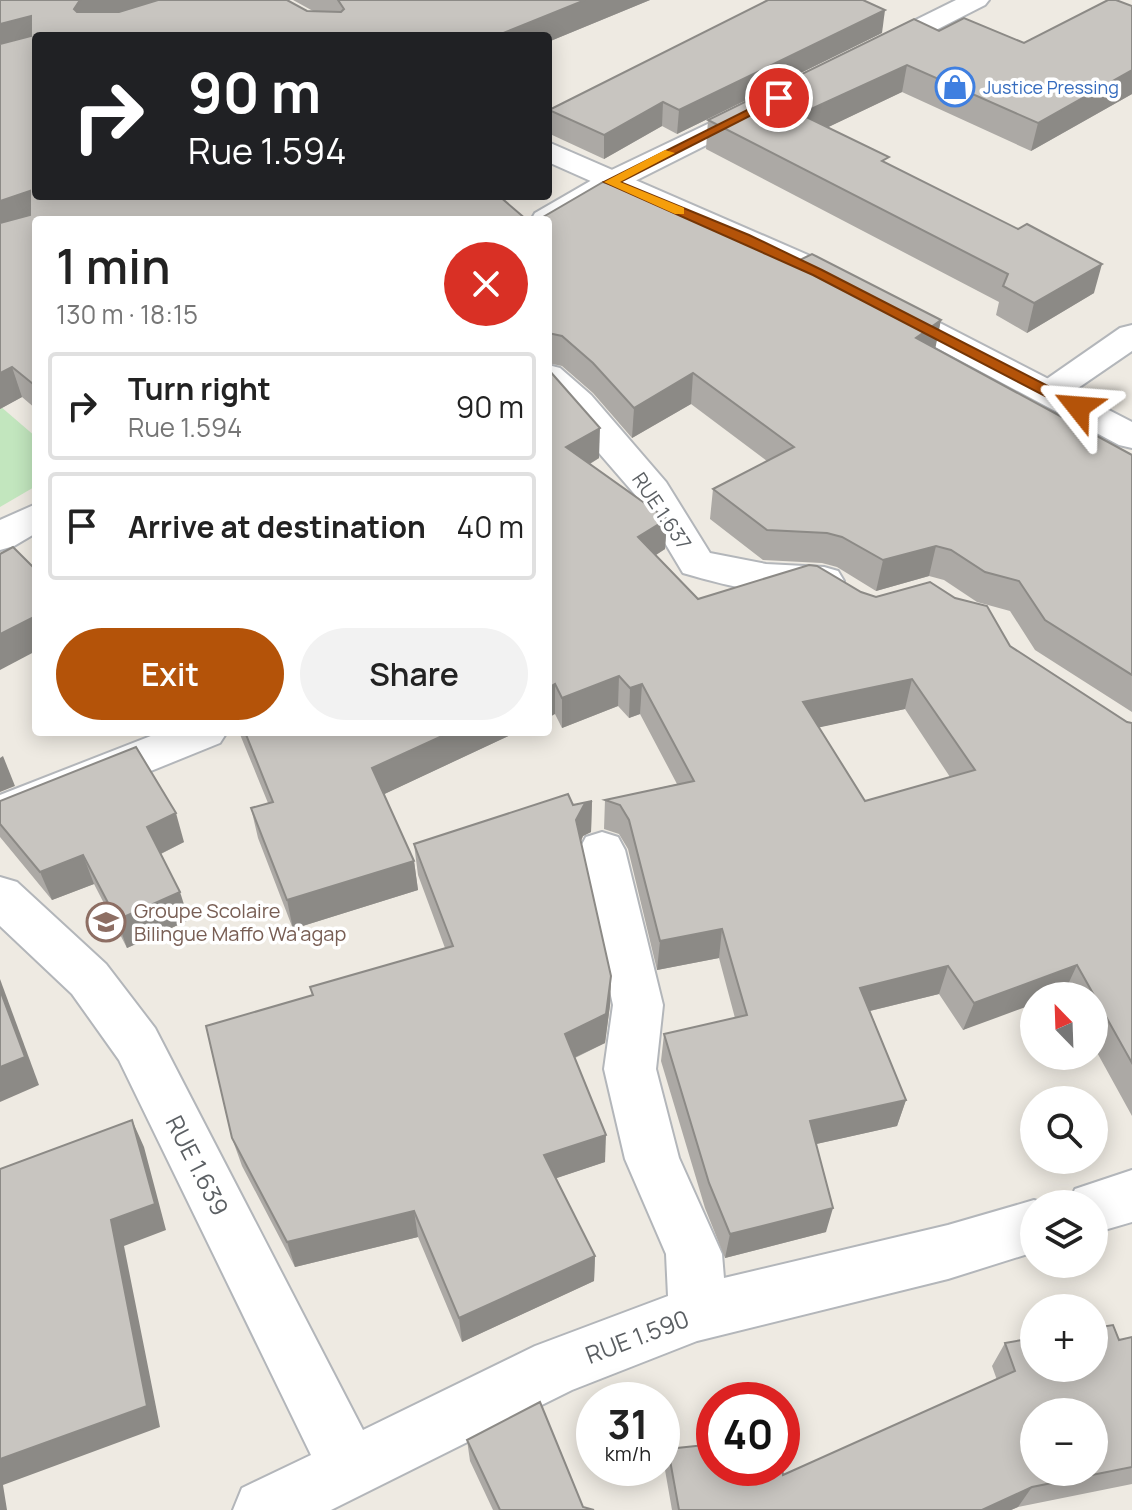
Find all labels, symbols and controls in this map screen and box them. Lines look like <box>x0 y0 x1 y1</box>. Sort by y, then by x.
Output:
text: 90 m <box>188 53 321 130</box>
icon: right <box>56 64 160 168</box>
pin <box>745 64 813 132</box>
shop icon: Justice Pressing <box>934 66 976 108</box>
place label: Justice Pressing <box>983 75 1119 99</box>
icon: arrive <box>757 76 801 120</box>
text: Rue 1.594 <box>188 126 346 175</box>
text: 1 min <box>56 233 170 298</box>
button: close <box>444 242 528 326</box>
text: 130 m · 18:15 <box>56 296 198 332</box>
position arrow <box>1036 365 1120 449</box>
text: Turn right <box>128 368 271 409</box>
icon: right <box>60 384 104 428</box>
text: 90 m <box>456 386 524 427</box>
text: Rue 1.594 <box>128 409 242 445</box>
street label: RUE 1.637 <box>626 467 698 555</box>
icon: arrive <box>60 504 104 548</box>
text: Arrive at destination <box>128 506 426 547</box>
text: 40 m <box>457 506 524 547</box>
button: Exit <box>56 628 284 720</box>
button: Share <box>300 628 528 720</box>
place label: Groupe Scolaire Bilingue Maffo Wa'agap <box>134 897 346 947</box>
school or university icon: Groupe Scolaire Bilingue Maffo Wa'agap <box>85 901 127 943</box>
north arrow <box>1020 982 1108 1070</box>
map controls <box>1020 982 1108 1486</box>
button: search <box>1020 1086 1108 1174</box>
street label: RUE 1.639 <box>159 1109 237 1221</box>
button: layers <box>1020 1190 1108 1278</box>
button: + <box>1020 1294 1108 1382</box>
street label: RUE 1.590 <box>581 1301 693 1371</box>
speed limit sign: 40 <box>696 1382 800 1486</box>
text: 31 <box>608 1396 648 1451</box>
button: − <box>1020 1398 1108 1486</box>
text: km/h <box>605 1440 651 1467</box>

